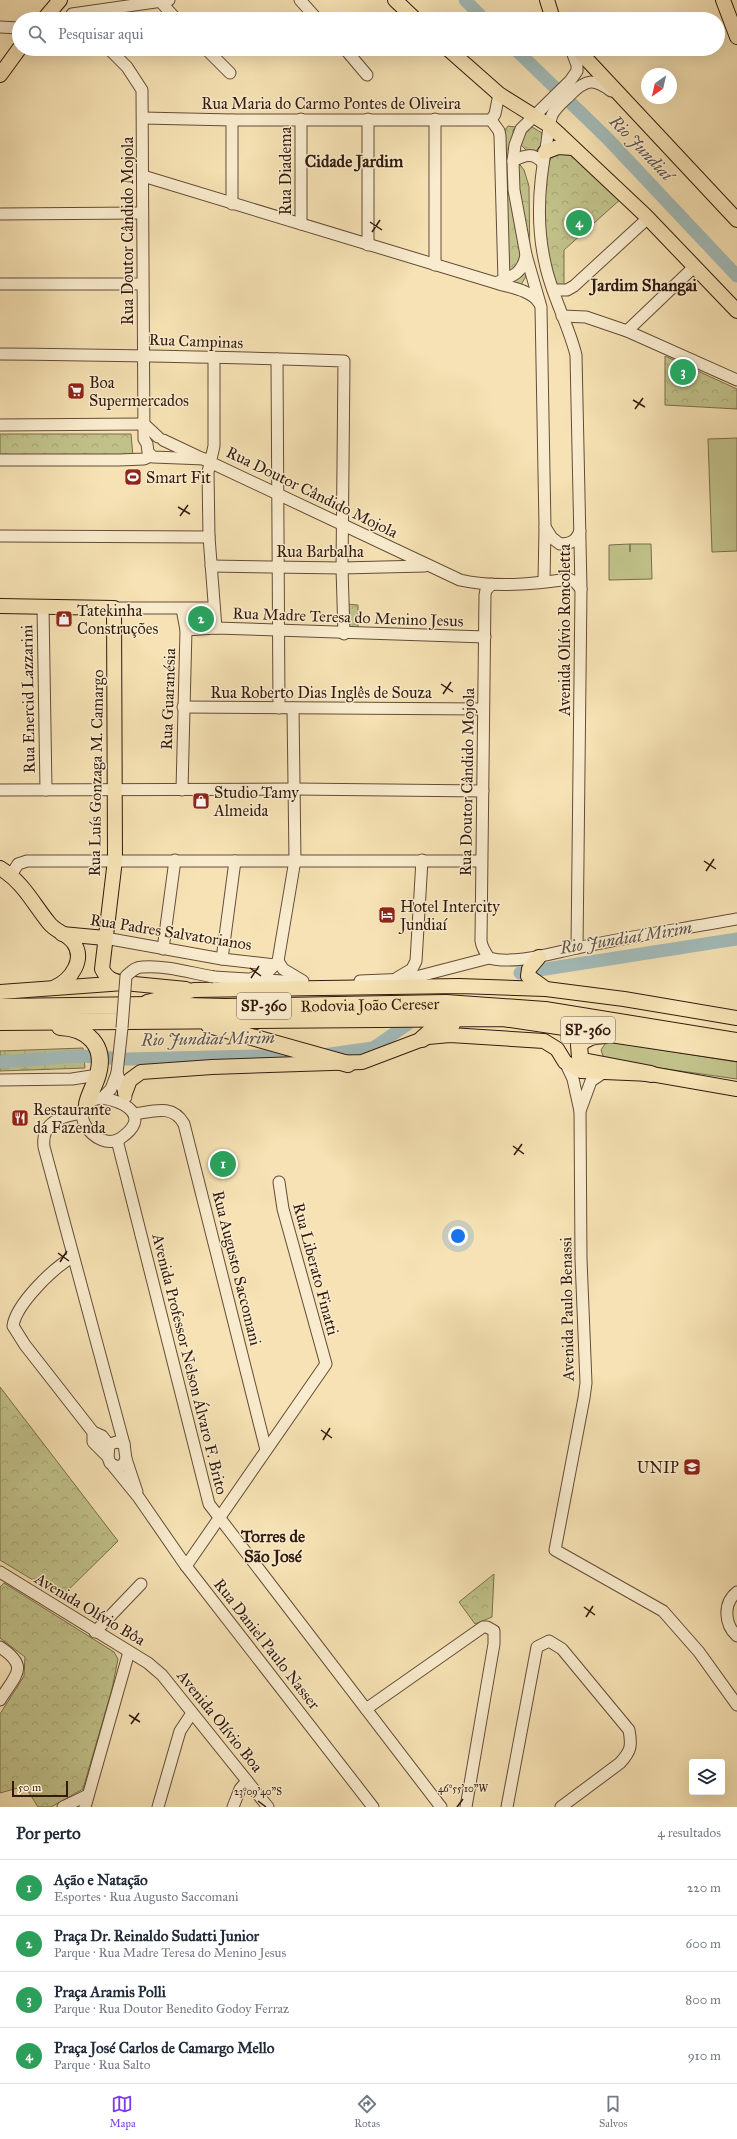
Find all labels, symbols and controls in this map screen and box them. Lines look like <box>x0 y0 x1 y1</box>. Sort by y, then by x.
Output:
search box <box>12 12 725 56</box>
icon: search <box>26 23 48 45</box>
text: Pesquisar aqui <box>58 25 144 43</box>
north arrow <box>641 68 677 104</box>
street label: Rua Maria do Carmo Pontes de Oliveira <box>201 94 461 113</box>
water label: Rio Jundiaí <box>604 110 679 187</box>
street label: Rua Diadema <box>276 127 295 215</box>
street label: Rua Doutor Cândido Mojola <box>118 137 137 325</box>
district label: Cidade Jardim <box>305 151 404 172</box>
pin: 4 <box>566 208 592 238</box>
district label: Jardim Shangai <box>589 275 698 296</box>
street label: Rua Campinas <box>148 330 244 352</box>
pin: 3 <box>670 357 696 387</box>
place label: Boa Supermercados <box>89 373 189 410</box>
supermarket icon: Boa Supermercados <box>66 381 86 401</box>
street label: Rua Doutor Cândido Mojola <box>223 442 401 542</box>
sports icon: Smart Fit <box>123 467 143 487</box>
place label: Smart Fit <box>146 468 211 487</box>
street label: Rua Barbalha <box>276 542 364 561</box>
street label: Avenida Olívio Roncoletta <box>555 544 574 717</box>
place label: Tatekinha Construções <box>77 601 158 638</box>
street label: Rua Madre Teresa do Menino Jesus <box>232 603 464 632</box>
pin: 2 <box>188 604 214 634</box>
shop icon: Tatekinha Construções <box>54 609 74 629</box>
street label: Rua Enercid Lazzarini <box>17 624 39 774</box>
street label: Rua Guaranésia <box>157 648 179 750</box>
street label: Rua Luís Gonzaga M. Camargo <box>85 669 108 877</box>
street label: Rua Roberto Dias Inglês de Souza <box>210 683 432 703</box>
street label: Rua Doutor Cândido Mojola <box>456 687 478 876</box>
place label: Studio Tamy Almeida <box>213 783 299 820</box>
shop icon: Studio Tamy Almeida <box>191 791 211 811</box>
place label: Hotel Intercity Jundiaí <box>398 897 500 935</box>
hotel icon: Hotel Intercity Jundiaí <box>377 905 397 925</box>
street label: Rua Padres Salvatorianos <box>89 910 253 954</box>
water label: Rio Jundiaí Mirim <box>557 917 694 959</box>
road number: SP-360 <box>237 993 291 1019</box>
street label: Rodovia João Cereser <box>300 994 440 1015</box>
road number: SP-360 <box>561 1017 615 1043</box>
water label: Rio Jundiaí Mirim <box>140 1027 275 1051</box>
place label: Restaurante da Fazenda <box>33 1100 112 1137</box>
restaurant icon: Restaurante da Fazenda <box>10 1108 30 1128</box>
pin: 1 <box>210 1149 236 1179</box>
street label: Rua Augusto Saccomani <box>208 1189 266 1348</box>
street label: Rua Liberato Finatti <box>289 1201 343 1338</box>
your location <box>448 1226 468 1246</box>
street label: Avenida Professor Nelson Álvaro F. Brito <box>148 1230 233 1496</box>
street label: Avenida Paulo Benassi <box>556 1236 578 1382</box>
school or university icon: UNIP <box>682 1457 702 1477</box>
place label: UNIP <box>637 1458 679 1477</box>
district label: Torres de São José <box>240 1526 305 1567</box>
street label: Avenida Olívio Bôa <box>30 1568 149 1650</box>
street label: Rua Daniel Paulo Nasser <box>210 1575 324 1713</box>
street label: Avenida Olívio Boa <box>173 1665 267 1776</box>
map controls <box>689 1759 725 1795</box>
button: layers <box>689 1759 725 1795</box>
scale bar <box>12 1779 68 1798</box>
text: 50 m <box>18 1781 41 1794</box>
text: 46°55'10"W <box>438 1783 488 1795</box>
text: 23°09'40"S <box>234 1786 282 1798</box>
text: Por perto <box>16 1823 81 1844</box>
text: 4 resultados <box>658 1825 721 1841</box>
text: Ação e Natação <box>54 1871 148 1889</box>
text: 1 <box>26 1880 32 1896</box>
text: 220 m <box>687 1880 721 1896</box>
text: Esportes · Rua Augusto Saccomani <box>54 1889 239 1905</box>
text: Praça Dr. Reinaldo Sudatti Junior <box>54 1927 259 1945</box>
text: 2 <box>26 1936 32 1952</box>
text: 600 m <box>685 1936 721 1952</box>
text: Parque · Rua Madre Teresa do Menino Jesus <box>54 1945 286 1961</box>
text: Praça Aramis Polli <box>54 1983 166 2001</box>
text: 3 <box>26 1992 32 2008</box>
text: 800 m <box>685 1992 721 2008</box>
text: Parque · Rua Doutor Benedito Godoy Ferraz <box>54 2001 289 2017</box>
text: Praça José Carlos de Camargo Mello <box>54 2039 275 2057</box>
text: 4 <box>25 2048 33 2064</box>
text: 910 m <box>688 2048 721 2064</box>
text: Parque · Rua Salto <box>54 2057 150 2073</box>
tab: Mapa <box>109 2093 136 2130</box>
tab: Rotas <box>354 2093 380 2130</box>
tab: Salvos <box>599 2093 628 2130</box>

